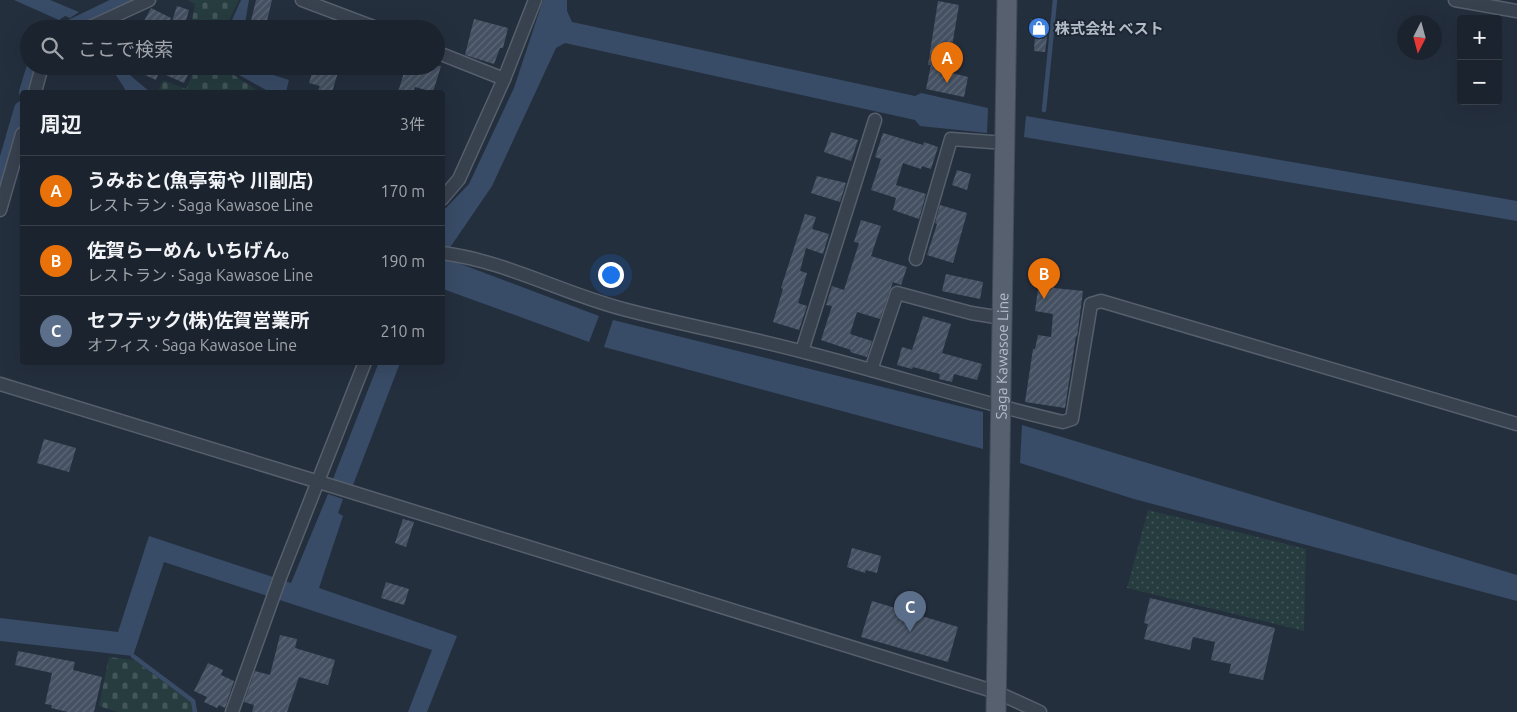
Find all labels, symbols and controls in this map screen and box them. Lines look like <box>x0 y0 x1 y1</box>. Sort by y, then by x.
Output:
north arrow <box>1397 15 1442 60</box>
map controls <box>1457 15 1502 105</box>
button: + <box>1457 15 1502 60</box>
shop icon: 株式会社 ベスト <box>1027 16 1051 40</box>
search box <box>20 20 445 75</box>
place label: 株式会社 ベスト <box>1055 20 1164 37</box>
icon: search <box>38 34 66 62</box>
text: ここで検索 <box>78 38 173 60</box>
pin: A <box>931 42 963 83</box>
button: − <box>1457 60 1502 105</box>
text: 周辺 <box>40 112 82 136</box>
text: 3件 <box>400 115 425 133</box>
text: うみおと(魚亭菊や 川副店) <box>87 169 314 191</box>
text: A <box>50 182 62 200</box>
text: 170 m <box>380 182 425 200</box>
text: レストラン · Saga Kawasoe Line <box>87 196 313 214</box>
text: 佐賀らーめん いちげん。 <box>87 239 301 261</box>
text: B <box>51 252 61 270</box>
text: 190 m <box>380 252 425 270</box>
pin: B <box>1028 258 1060 299</box>
your location <box>598 262 624 288</box>
text: レストラン · Saga Kawasoe Line <box>87 266 313 284</box>
street label: Saga Kawasoe Line <box>992 293 1011 420</box>
text: セフテック(株)佐賀営業所 <box>87 309 309 331</box>
text: C <box>51 322 61 340</box>
text: 210 m <box>380 322 425 340</box>
text: オフィス · Saga Kawasoe Line <box>87 336 297 354</box>
pin: C <box>894 591 926 632</box>

